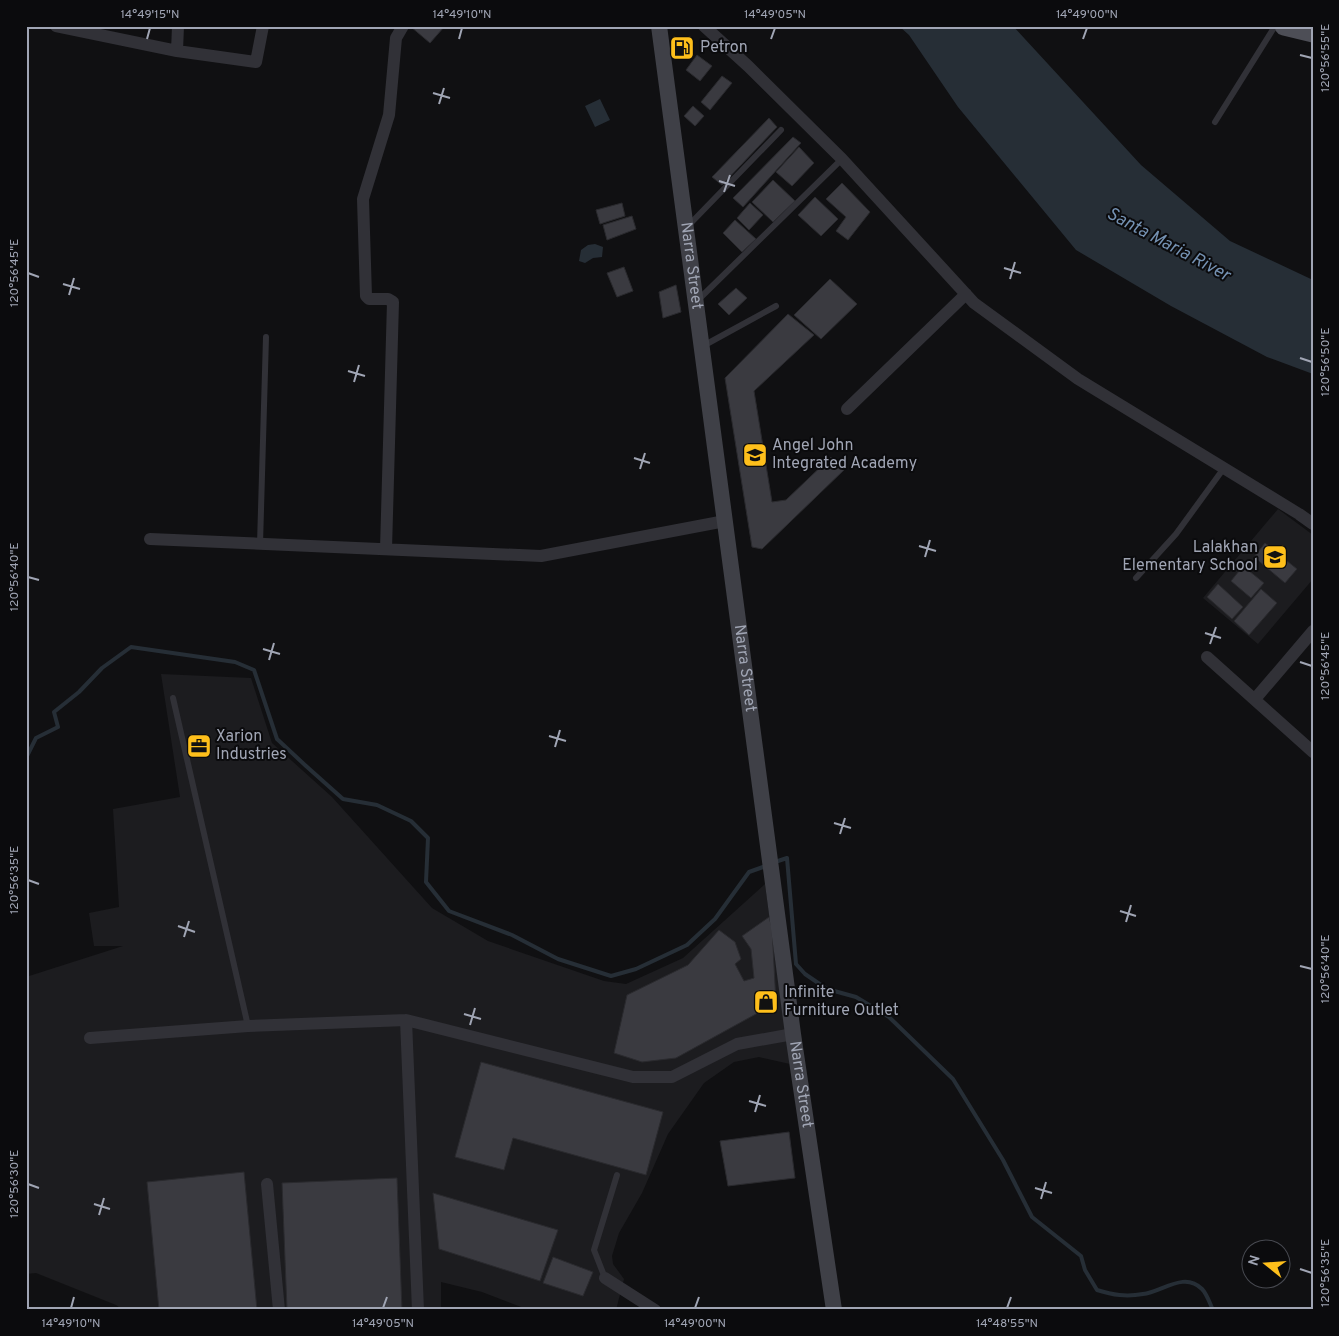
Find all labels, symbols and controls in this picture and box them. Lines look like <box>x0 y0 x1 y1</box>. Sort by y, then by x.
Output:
text: 14°49'15"N <box>121 7 179 23</box>
text: 14°49'10"N <box>432 7 492 23</box>
text: 14°49'05"N <box>744 7 806 23</box>
text: 14°49'00"N <box>1056 7 1118 23</box>
text: 120°56'55"E <box>1318 24 1334 92</box>
fuel station icon: Petron <box>669 35 695 61</box>
place label: Petron <box>700 38 748 58</box>
water label: Santa Maria River <box>1102 203 1236 288</box>
street label: Narra Street <box>675 221 707 311</box>
text: 120°56'45"E <box>7 239 23 307</box>
text: 120°56'50"E <box>1318 328 1334 396</box>
place label: Angel John Integrated Academy <box>772 436 917 474</box>
school or university icon: Angel John Integrated Academy <box>742 442 768 468</box>
place label: Lalakhan Elementary School <box>1122 538 1258 576</box>
text: 120°56'40"E <box>7 543 23 611</box>
school or university icon: Lalakhan Elementary School <box>1262 544 1288 570</box>
street label: Narra Street <box>729 623 760 713</box>
text: 120°56'45"E <box>1318 632 1334 700</box>
place label: Xarion Industries <box>216 727 287 765</box>
office icon: Xarion Industries <box>186 733 212 759</box>
text: 120°56'35"E <box>7 846 23 914</box>
text: 120°56'40"E <box>1318 935 1334 1003</box>
place label: Infinite Furniture Outlet <box>784 983 899 1021</box>
shop icon: Infinite Furniture Outlet <box>753 989 779 1015</box>
street label: Narra Street <box>784 1040 817 1129</box>
text: 120°56'30"E <box>7 1150 23 1218</box>
north arrow <box>1242 1238 1292 1288</box>
text: 120°56'35"E <box>1318 1239 1334 1307</box>
text: N <box>1245 1253 1265 1268</box>
text: 14°49'10"N <box>41 1316 101 1332</box>
text: 14°49'05"N <box>352 1316 414 1332</box>
text: 14°49'00"N <box>664 1316 726 1332</box>
text: 14°48'55"N <box>976 1316 1038 1332</box>

